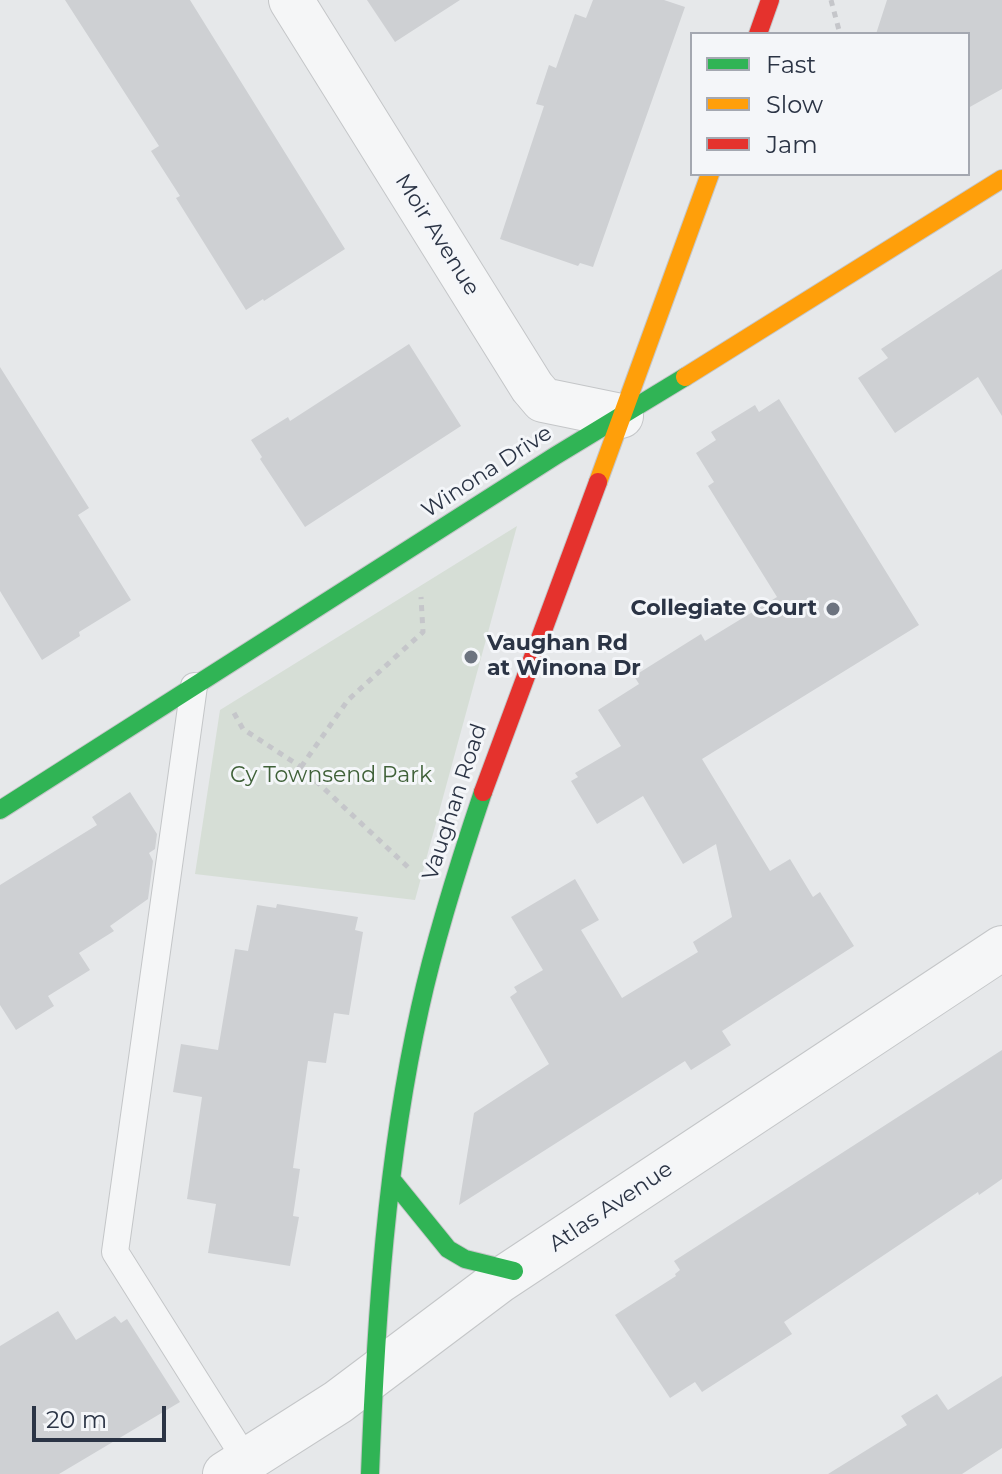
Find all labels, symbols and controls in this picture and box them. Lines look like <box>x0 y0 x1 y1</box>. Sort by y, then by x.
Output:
legend <box>690 32 970 176</box>
text: Fast <box>766 50 816 79</box>
text: Slow <box>766 90 823 119</box>
text: Jam <box>766 130 818 159</box>
street label: Moir Avenue <box>389 169 485 301</box>
street label: Winona Drive <box>417 420 557 524</box>
place label: Collegiate Court <box>631 596 817 622</box>
marker: Collegiate Court <box>824 600 842 618</box>
place label: Vaughan Rd at Winona Dr <box>487 631 641 682</box>
marker: Vaughan Rd at Winona Dr <box>462 648 480 666</box>
street label: Vaughan Road <box>417 720 493 884</box>
park label: Cy Townsend Park <box>230 763 432 789</box>
street label: Atlas Avenue <box>544 1156 678 1258</box>
scale bar <box>36 1390 170 1440</box>
text: 20 m <box>46 1405 107 1434</box>

